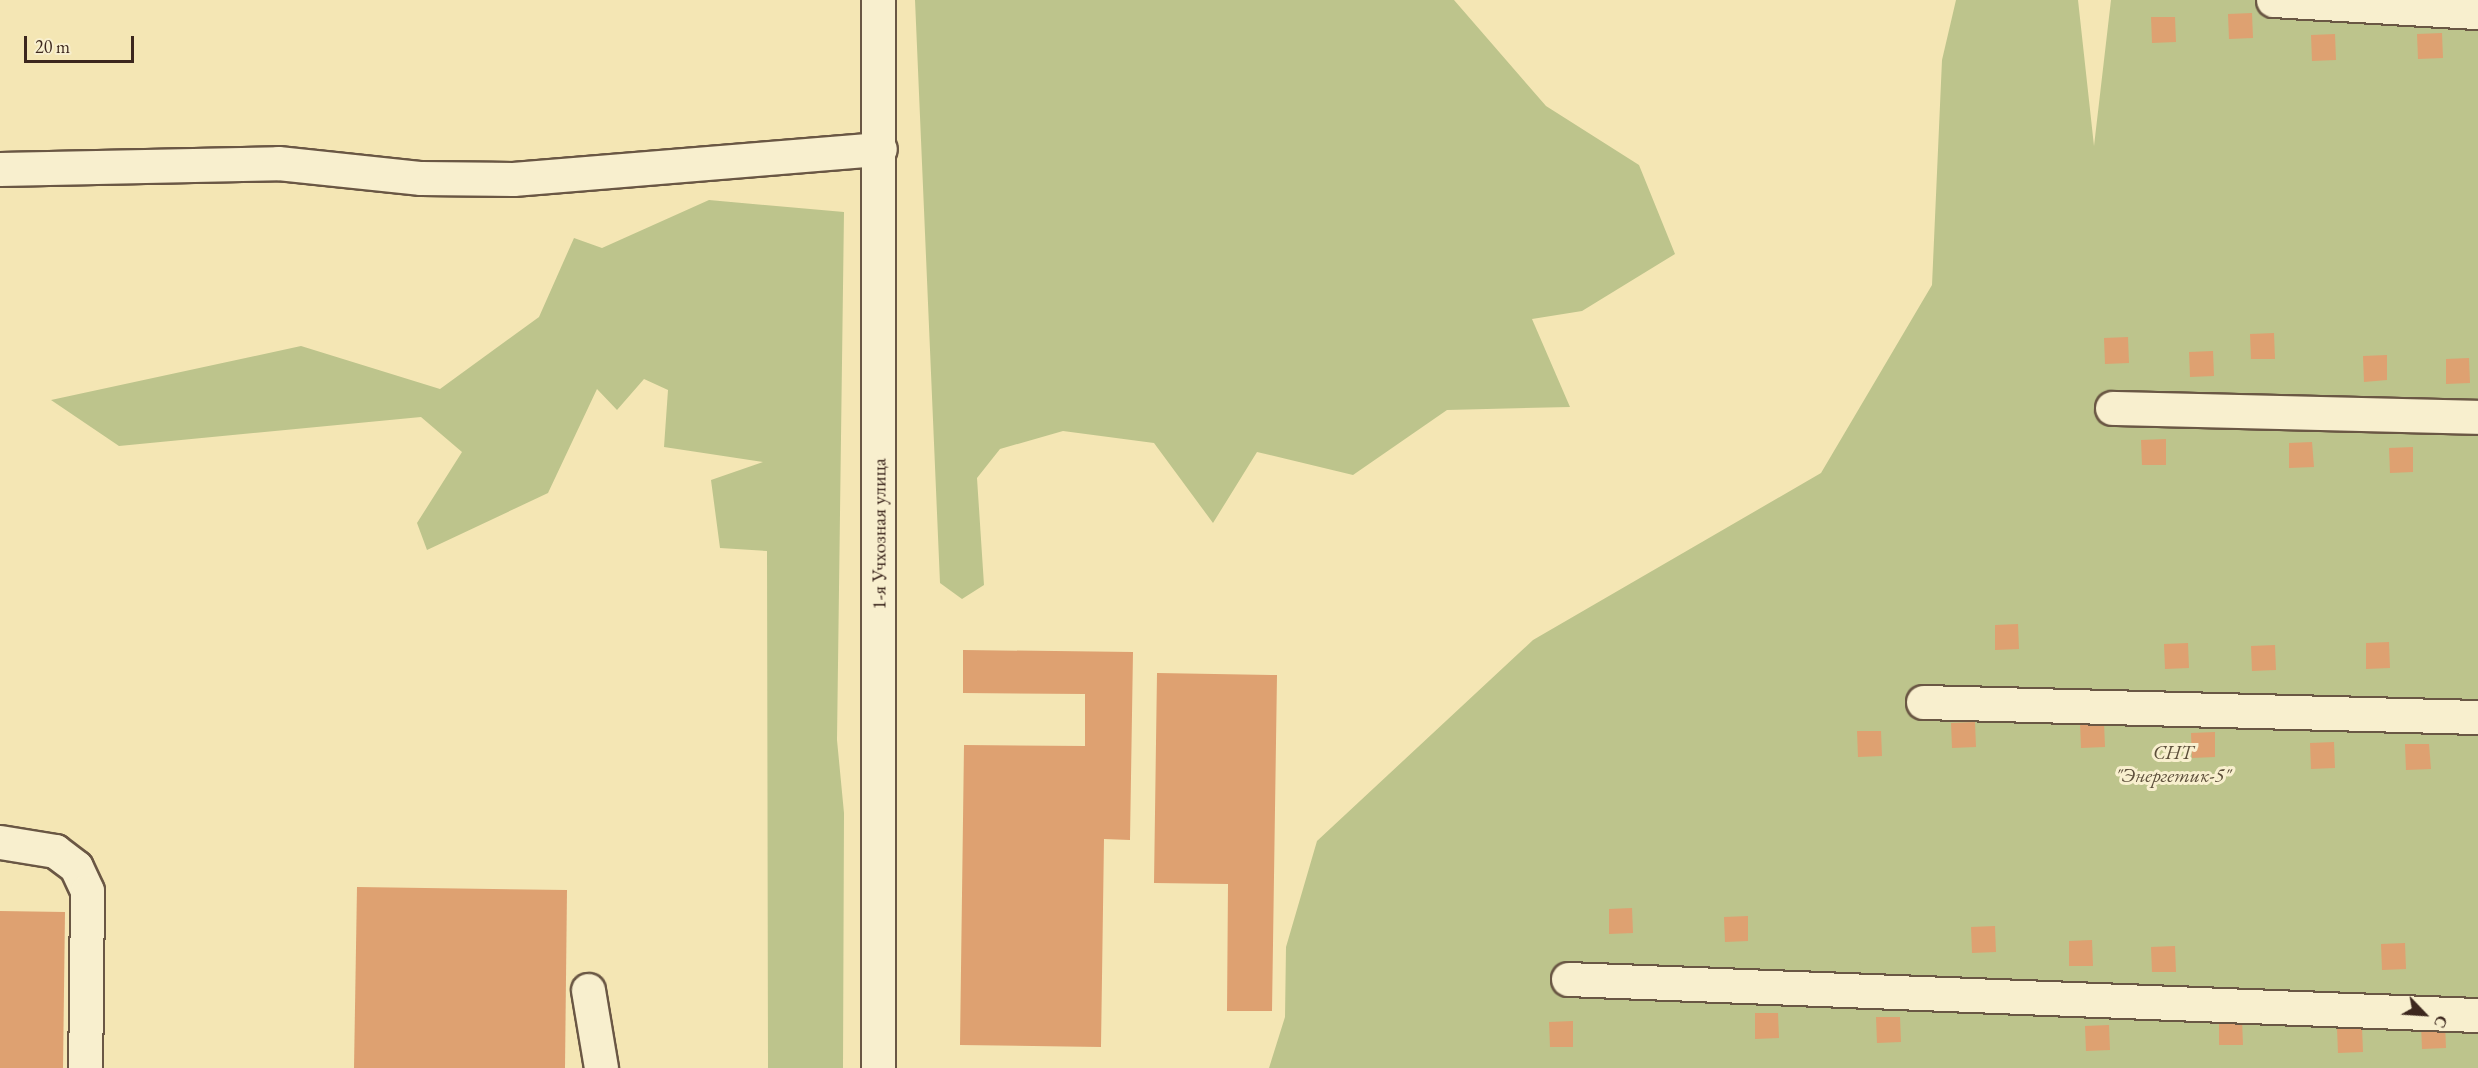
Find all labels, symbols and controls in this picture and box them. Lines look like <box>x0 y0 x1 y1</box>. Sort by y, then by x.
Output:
scale bar <box>27 24 136 62</box>
text: 20 m <box>35 35 70 58</box>
street label: 1-я Учхозная улица <box>867 458 891 610</box>
park label: СНТ "Энергетик-5" <box>2115 741 2231 788</box>
north arrow <box>2394 984 2454 1044</box>
text: С <box>2429 1012 2453 1031</box>

